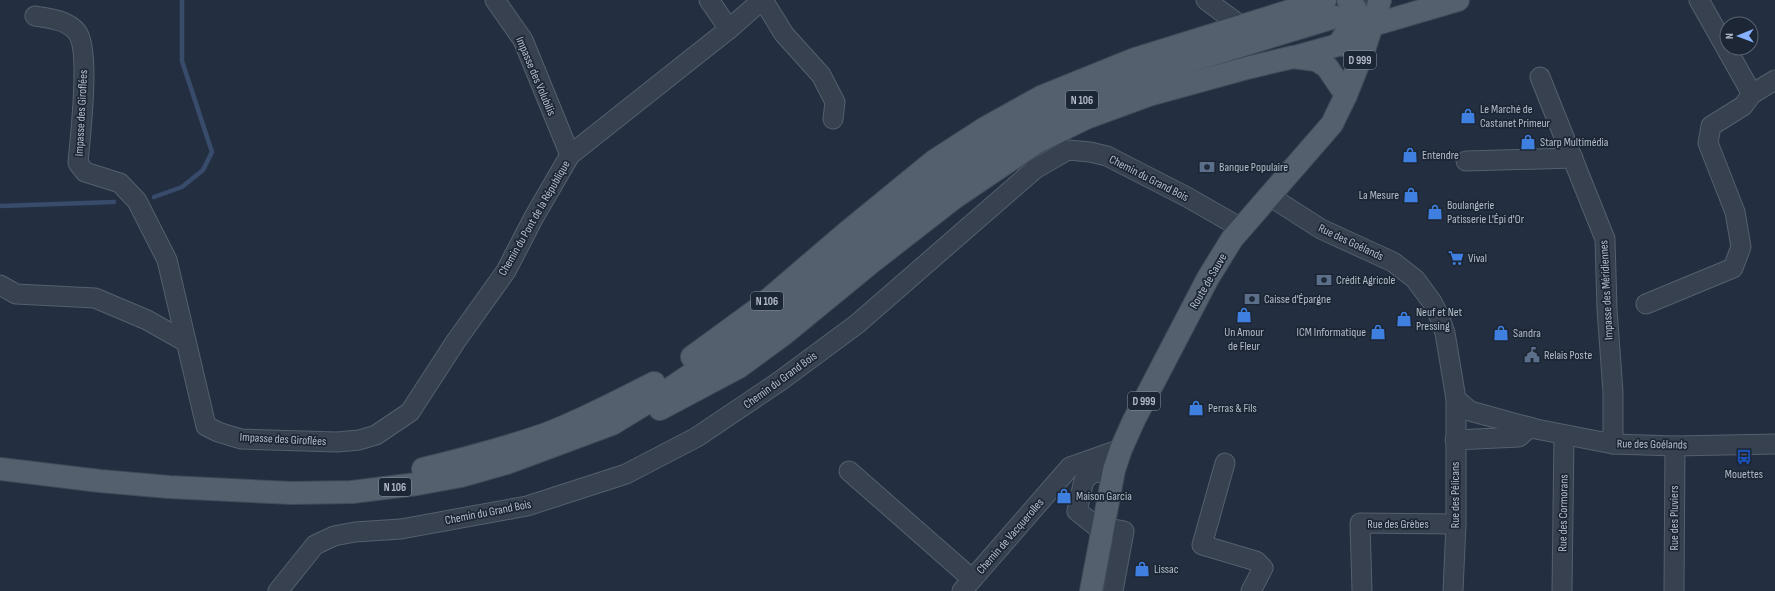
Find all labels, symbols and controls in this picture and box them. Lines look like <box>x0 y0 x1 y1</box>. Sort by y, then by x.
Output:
north arrow <box>1719 16 1759 56</box>
text: N <box>1723 33 1736 39</box>
street label: Impasse des Volubilis <box>512 34 559 118</box>
road number: D 999 <box>1344 51 1376 69</box>
street label: Impasse des Giroflées <box>72 69 91 157</box>
road number: N 106 <box>1066 91 1098 109</box>
place label: Le Marché de Castanet Primeur <box>1480 102 1551 131</box>
shop icon: Le Marché de Castanet Primeur <box>1459 107 1477 125</box>
shop icon: Starp Multimédia <box>1519 133 1537 151</box>
place label: Starp Multimédia <box>1540 135 1609 150</box>
shop icon: Entendre <box>1401 146 1419 164</box>
place label: Entendre <box>1422 148 1459 163</box>
street label: Chemin du Grand Bois <box>1106 152 1191 205</box>
street label: Chemin du Pont de la République <box>495 158 574 279</box>
bank icon: Banque Populaire <box>1198 158 1216 176</box>
place label: Banque Populaire <box>1219 160 1288 175</box>
shop icon: La Mesure <box>1402 186 1420 204</box>
place label: La Mesure <box>1359 188 1399 203</box>
place label: Boulangerie Patisserie L'Épi d'Or <box>1447 198 1525 227</box>
shop icon: Boulangerie Patisserie L'Épi d'Or <box>1426 203 1444 221</box>
street label: Rue des Goélands <box>1316 221 1386 264</box>
street label: Impasse des Méridiennes <box>1596 240 1617 340</box>
supermarket icon: Vival <box>1447 249 1465 267</box>
street label: Route de Sauve <box>1187 251 1230 312</box>
place label: Vival <box>1468 251 1487 266</box>
bank icon: Crédit Agricole <box>1315 271 1333 289</box>
place label: Crédit Agricole <box>1336 273 1395 288</box>
bank icon: Caisse d'Épargne <box>1243 290 1261 308</box>
road number: N 106 <box>751 292 783 310</box>
place label: Caisse d'Épargne <box>1264 292 1331 307</box>
place label: Neuf et Net Pressing <box>1416 305 1463 334</box>
shop icon: Un Amour de Fleur <box>1235 306 1253 324</box>
shop icon: Neuf et Net Pressing <box>1395 310 1413 328</box>
shop icon: ICM Informatique <box>1369 323 1387 341</box>
shop icon: Sandra <box>1492 324 1510 342</box>
place label: Un Amour de Fleur <box>1224 325 1264 354</box>
place label: ICM Informatique <box>1296 325 1366 340</box>
place label: Sandra <box>1513 326 1541 341</box>
public building icon: Relais Poste <box>1523 346 1541 364</box>
place label: Relais Poste <box>1544 348 1592 363</box>
street label: Chemin du Grand Bois <box>740 349 820 412</box>
road number: D 999 <box>1128 392 1160 410</box>
shop icon: Perras & Fils <box>1187 399 1205 417</box>
place label: Perras & Fils <box>1208 401 1257 416</box>
street label: Impasse des Giroflées <box>239 430 327 449</box>
street label: Rue des Goélands <box>1617 436 1687 453</box>
bus stop icon: Mouettes <box>1735 448 1753 466</box>
street label: Rue des Pélicans <box>1448 462 1463 528</box>
place label: Mouettes <box>1725 467 1763 482</box>
street label: Rue des Cormorans <box>1555 474 1572 552</box>
road number: N 106 <box>379 478 411 496</box>
street label: Rue des Pluviers <box>1667 486 1682 550</box>
shop icon: Maison Garcia <box>1055 487 1073 505</box>
place label: Maison Garcia <box>1076 489 1132 504</box>
street label: Chemin de Vacquerolles <box>973 495 1047 577</box>
street label: Chemin du Grand Bois <box>444 497 532 528</box>
street label: Rue des Grèbes <box>1367 517 1429 532</box>
shop icon: Lissac <box>1133 560 1151 578</box>
place label: Lissac <box>1154 562 1179 577</box>

